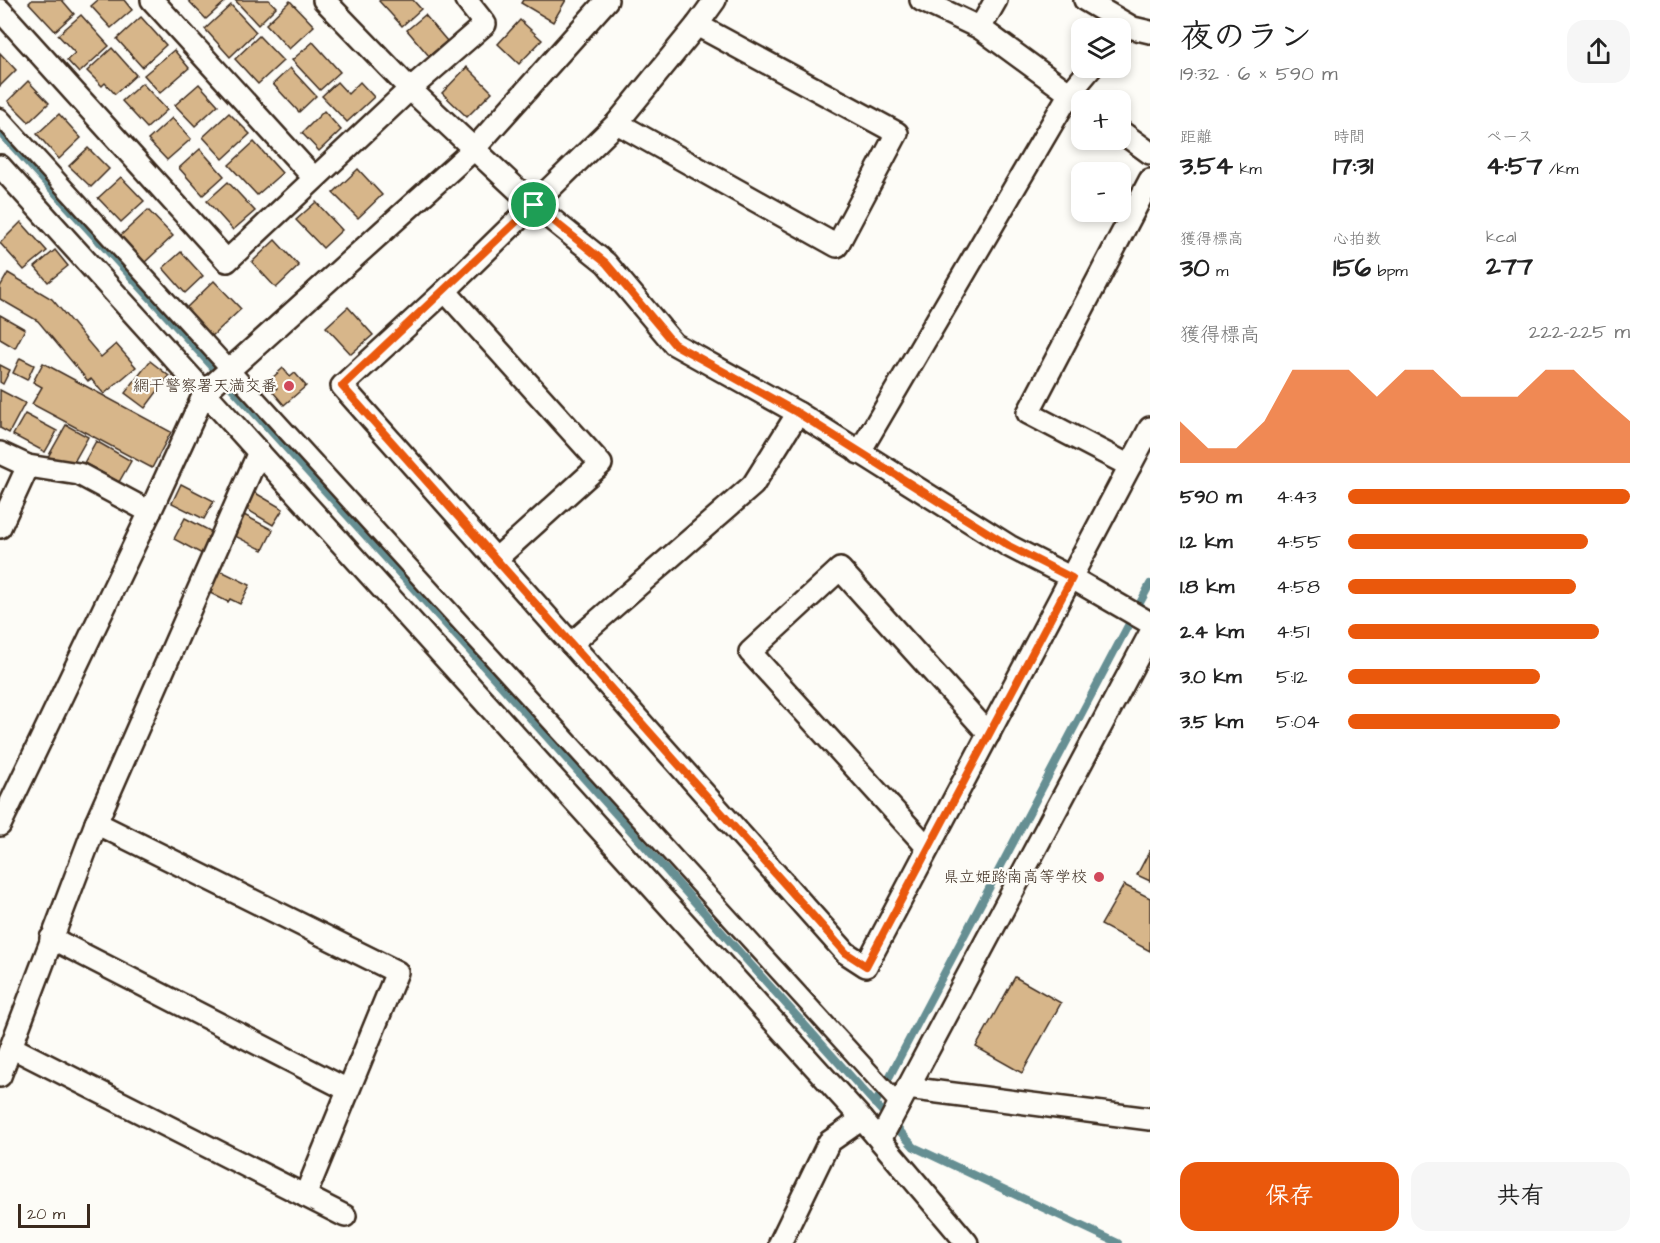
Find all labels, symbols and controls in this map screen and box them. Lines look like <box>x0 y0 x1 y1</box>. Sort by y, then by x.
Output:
text: 夜のラン <box>1180 14 1312 60</box>
map controls <box>1071 18 1131 222</box>
button: layers <box>1071 18 1131 78</box>
button: share <box>1567 20 1630 83</box>
text: 19:32 · 6 × 590 m <box>1180 60 1337 88</box>
button: + <box>1071 90 1131 150</box>
text: 距離 <box>1180 126 1212 148</box>
text: 時間 <box>1333 126 1365 148</box>
text: ペース <box>1486 126 1533 148</box>
text: 3.54 <box>1180 148 1233 184</box>
text: 17:31 <box>1333 148 1373 184</box>
text: 4:57 <box>1486 148 1542 184</box>
text: km <box>1233 158 1262 180</box>
text: /km <box>1542 158 1578 180</box>
button: − <box>1071 162 1131 222</box>
pin <box>508 179 559 230</box>
icon: arrive <box>517 188 550 221</box>
text: kcal <box>1486 226 1517 248</box>
text: 獲得標高 <box>1180 228 1244 250</box>
text: 心拍数 <box>1333 228 1381 250</box>
text: 277 <box>1486 248 1533 284</box>
text: 30 <box>1180 250 1210 286</box>
text: 156 <box>1333 250 1371 286</box>
text: m <box>1210 260 1229 282</box>
text: bpm <box>1371 260 1408 282</box>
text: 222–225 m <box>1529 318 1630 346</box>
text: 獲得標高 <box>1180 321 1260 349</box>
place label: 網干警察署天満交番 <box>133 375 277 397</box>
marker: 網干警察署天満交番 <box>282 379 296 393</box>
text: 590 m <box>1180 483 1242 511</box>
text: 4:43 <box>1276 483 1317 511</box>
text: 1.2 km <box>1180 528 1233 556</box>
text: 4:55 <box>1276 528 1321 556</box>
text: 1.8 km <box>1180 573 1234 601</box>
text: 4:58 <box>1276 573 1320 601</box>
text: 2.4 km <box>1180 618 1244 646</box>
text: 4:51 <box>1276 618 1310 646</box>
text: 3.0 km <box>1180 663 1241 691</box>
text: 5:12 <box>1276 663 1308 691</box>
text: 3.5 km <box>1180 708 1243 736</box>
text: 5:04 <box>1276 708 1320 736</box>
place label: 県立姫路南高等学校 <box>943 866 1087 888</box>
marker: 県立姫路南高等学校 <box>1092 870 1106 884</box>
button: 保存 <box>1180 1162 1399 1231</box>
button: 共有 <box>1411 1162 1630 1231</box>
scale bar <box>18 1201 90 1228</box>
text: 20 m <box>27 1203 65 1225</box>

